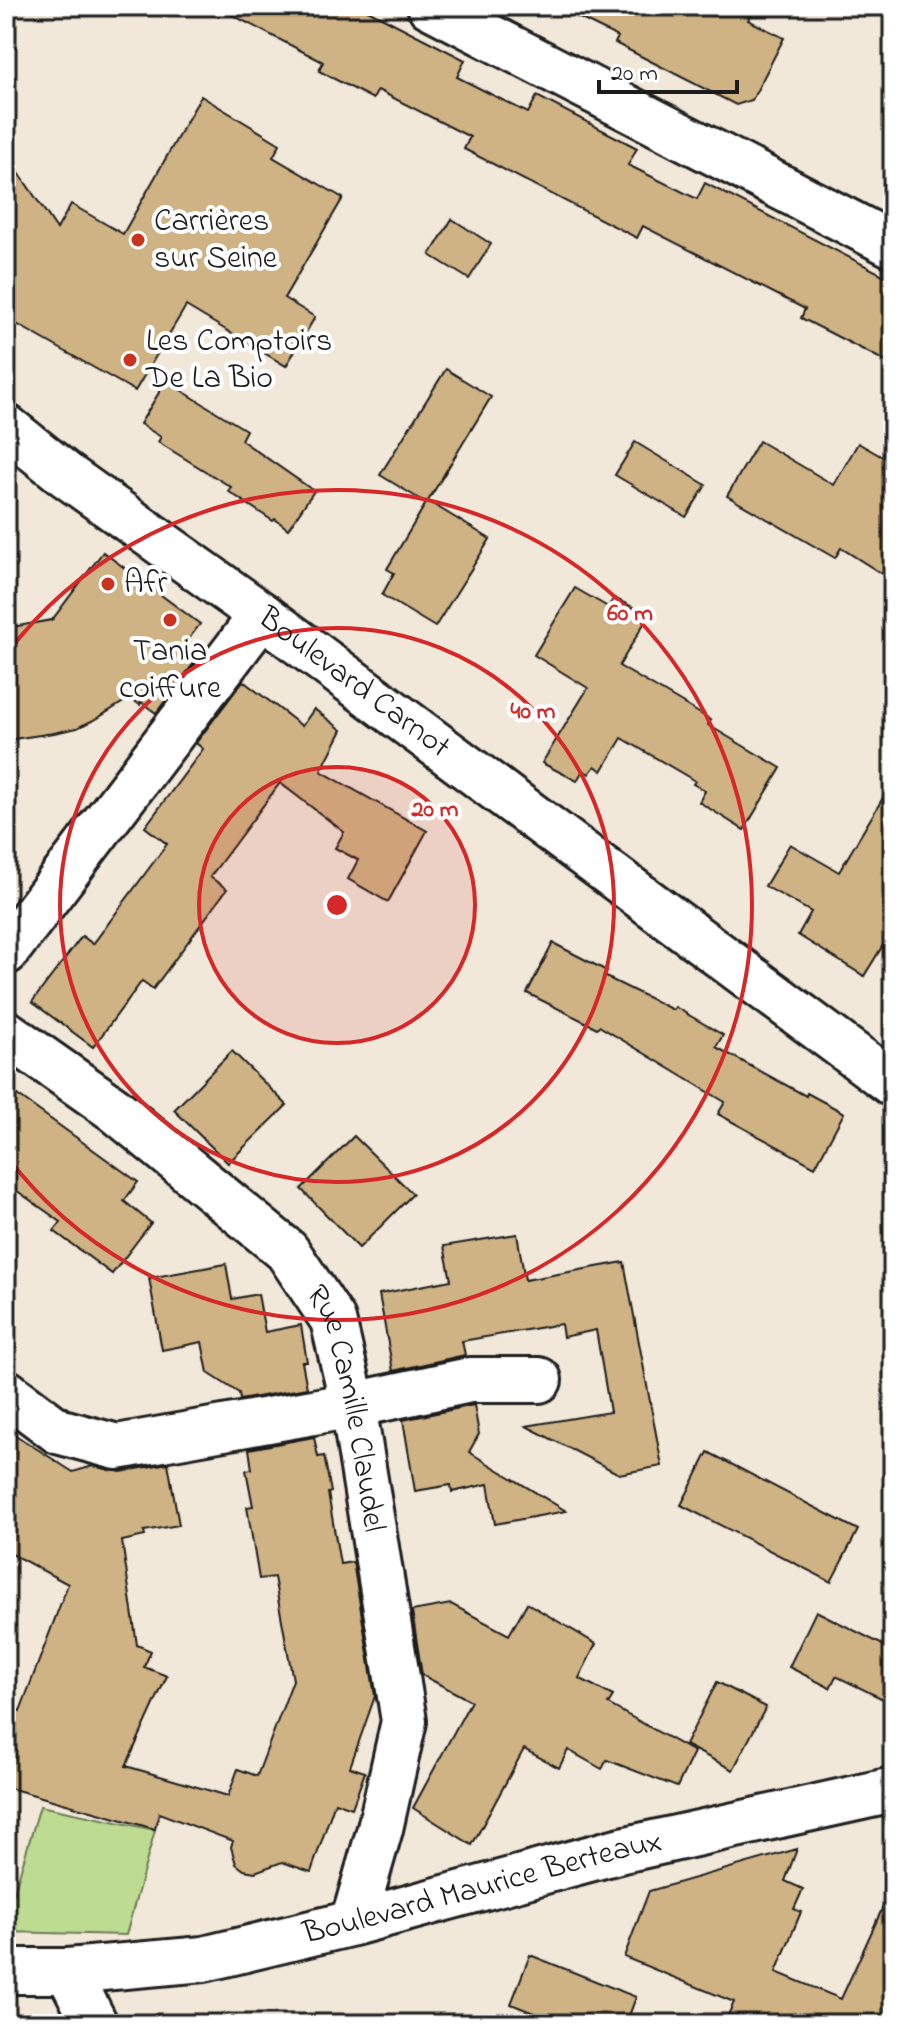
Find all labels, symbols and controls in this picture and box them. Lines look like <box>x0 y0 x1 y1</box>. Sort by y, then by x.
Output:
scale bar <box>599 44 737 94</box>
text: 20 m <box>611 57 658 92</box>
place label: Carrières sur Seine <box>154 199 278 283</box>
marker: Carrières sur Seine <box>129 231 147 249</box>
place label: Les Comptoirs De La Bio <box>145 319 332 403</box>
marker: Les Comptoirs De La Bio <box>121 351 139 369</box>
place label: Afr <box>124 561 168 608</box>
marker: Afr <box>99 575 117 593</box>
street label: Boulevard Carnot <box>247 595 460 771</box>
text: 60 m <box>607 597 653 632</box>
marker: Tania coiffure <box>161 611 179 629</box>
place label: Tania coiffure <box>119 629 222 713</box>
text: 40 m <box>511 695 556 730</box>
text: 20 m <box>411 793 459 828</box>
centre of rings <box>323 891 351 919</box>
street label: Rue Camille Claudel <box>293 1276 397 1536</box>
street label: Boulevard Maurice Berteaux <box>297 1818 666 1958</box>

